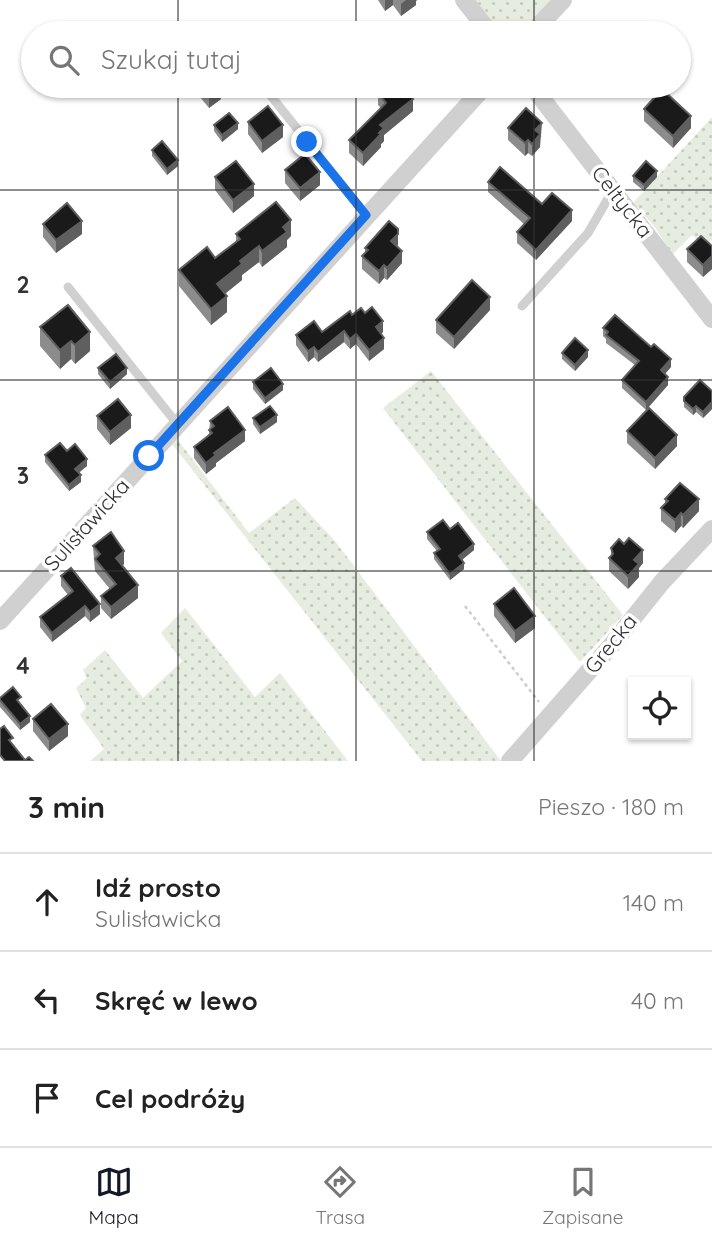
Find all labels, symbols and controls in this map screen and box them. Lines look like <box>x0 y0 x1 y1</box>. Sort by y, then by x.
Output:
search box <box>21 21 691 98</box>
icon: search <box>45 41 83 79</box>
text: Szukaj tutaj <box>101 43 242 76</box>
route end <box>291 126 322 157</box>
street label: Celtycka <box>587 160 659 243</box>
text: 2 <box>16 270 30 299</box>
route start <box>133 440 164 471</box>
text: 3 <box>17 461 29 490</box>
street label: Sulisławicka <box>38 473 135 576</box>
street label: Grecka <box>578 608 642 678</box>
text: 4 <box>16 651 30 680</box>
map controls <box>628 677 691 740</box>
button: locate <box>628 677 691 740</box>
text: 3 min <box>28 788 105 826</box>
text: Pieszo · 180 m <box>538 792 684 821</box>
text: Idź prosto <box>95 871 221 904</box>
icon: ahead <box>28 883 66 921</box>
text: 140 m <box>623 888 684 917</box>
text: Sulisławicka <box>95 904 221 933</box>
icon: left <box>28 981 66 1019</box>
text: Skręć w lewo <box>95 984 258 1017</box>
text: 40 m <box>631 986 684 1015</box>
icon: arrive <box>28 1079 66 1117</box>
text: Cel podróży <box>95 1082 245 1115</box>
tab: Mapa <box>88 1163 139 1229</box>
tab: Trasa <box>316 1163 365 1229</box>
tab: Zapisane <box>542 1163 624 1229</box>

